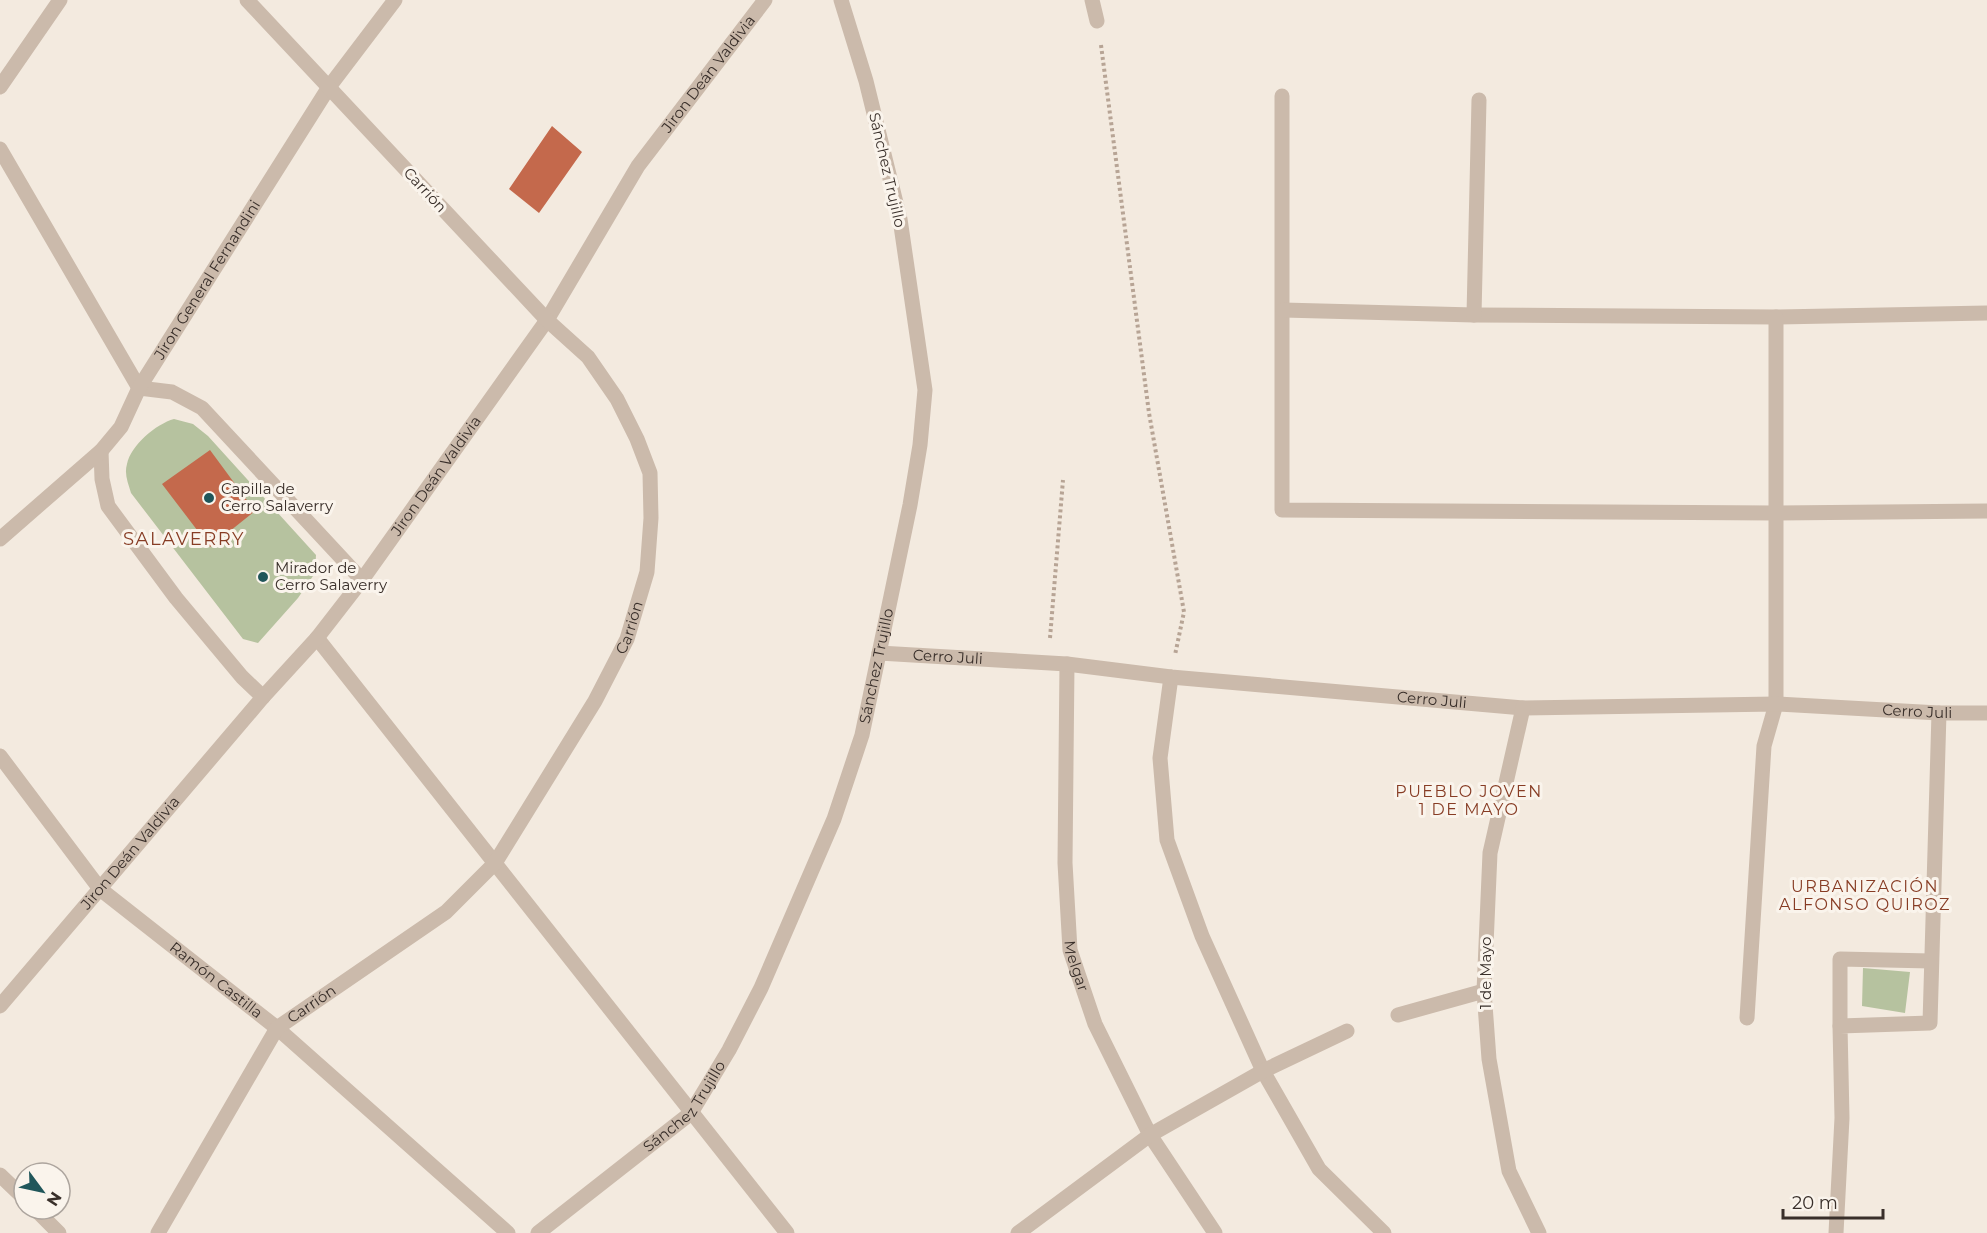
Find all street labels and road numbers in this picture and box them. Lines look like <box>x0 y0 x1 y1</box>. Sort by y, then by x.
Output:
street label: Jiron Deán Valdivia <box>656 11 759 137</box>
street label: Sánchez Trujillo <box>865 111 910 229</box>
street label: Carrión <box>400 163 451 216</box>
street label: Jiron General Fernandini <box>149 196 264 364</box>
street label: Jiron Deán Valdivia <box>386 412 485 540</box>
street label: Carrión <box>611 599 647 657</box>
street label: Sánchez Trujillo <box>855 606 897 725</box>
street label: Cerro Juli <box>912 645 983 668</box>
street label: Cerro Juli <box>1396 687 1468 712</box>
street label: Cerro Juli <box>1882 700 1952 722</box>
street label: Jiron Deán Valdivia <box>76 792 183 914</box>
street label: Ramón Castilla <box>166 937 267 1022</box>
street label: 1 de Mayo <box>1476 937 1495 1009</box>
street label: Melgar <box>1060 940 1093 994</box>
street label: Carrión <box>283 981 339 1027</box>
street label: Sánchez Trujillo <box>639 1057 729 1156</box>

